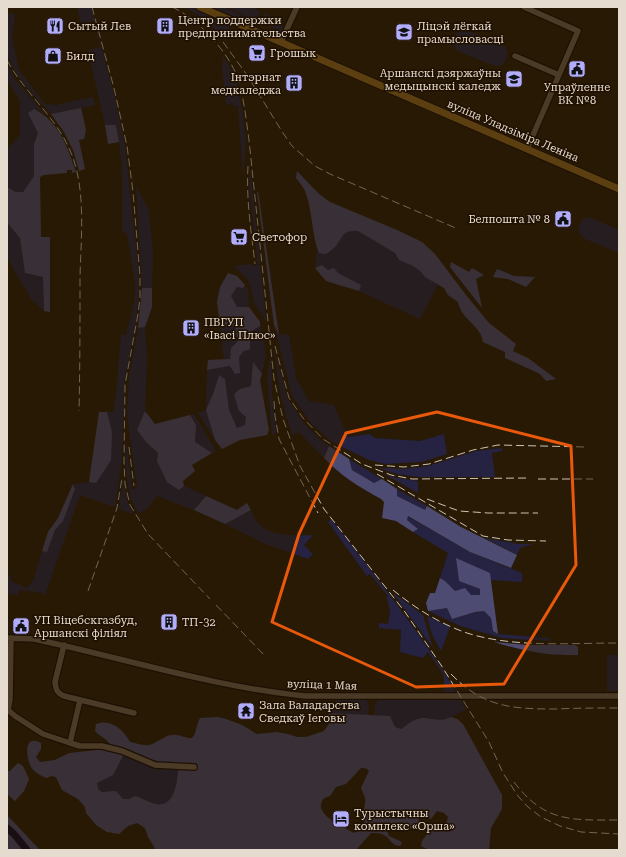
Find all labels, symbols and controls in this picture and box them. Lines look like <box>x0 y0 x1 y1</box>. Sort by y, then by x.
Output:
place label: Центр поддержки предпринимательства <box>178 14 306 40</box>
restaurant icon: Сытый Лев <box>45 16 65 36</box>
building icon: Центр поддержки предпринимательства <box>155 16 175 36</box>
place label: Сытый Лев <box>68 20 131 33</box>
place label: Ліцэй лёгкай прамысловасці <box>417 20 504 46</box>
school or university icon: Ліцэй лёгкай прамысловасці <box>394 22 414 42</box>
supermarket icon: Грошык <box>247 43 267 63</box>
shop icon: Билд <box>43 46 63 66</box>
place label: Грошык <box>270 47 316 60</box>
place label: Билд <box>66 50 95 63</box>
public building icon: Упраўленне ВК №8 <box>567 59 587 79</box>
place label: Аршанскі дзяржаўны медыцынскі каледж <box>380 67 501 93</box>
school or university icon: Аршанскі дзяржаўны медыцынскі каледж <box>504 69 524 89</box>
place label: Інтэрнат медкаледжа <box>211 71 281 97</box>
building icon: Інтэрнат медкаледжа <box>284 73 304 93</box>
place label: Упраўленне ВК №8 <box>544 81 610 107</box>
street label: вуліца Уладзіміра Леніна <box>445 97 581 165</box>
public building icon: Белпошта № 8 <box>553 209 573 229</box>
place label: Белпошта № 8 <box>468 213 550 226</box>
supermarket icon: Светофор <box>229 227 249 247</box>
place label: Светофор <box>252 231 307 244</box>
place label: ПВГУП «Івасі Плюс» <box>204 316 275 342</box>
building icon: ПВГУП «Івасі Плюс» <box>181 318 201 338</box>
building icon: ТП-32 <box>159 612 179 632</box>
place label: УП Віцебскгазбуд, Аршанскі філіял <box>34 614 137 640</box>
public building icon: УП Віцебскгазбуд, Аршанскі філіял <box>11 616 31 636</box>
place label: ТП-32 <box>182 616 216 629</box>
street label: вуліца 1 Мая <box>287 677 357 693</box>
place label: Зала Валадарства Сведкаў Іеговы <box>259 699 359 725</box>
temple icon: Зала Валадарства Сведкаў Іеговы <box>236 701 256 721</box>
place label: Турыстычны комплекс «Орша» <box>354 807 455 833</box>
hotel icon: Турыстычны комплекс «Орша» <box>331 809 351 829</box>

